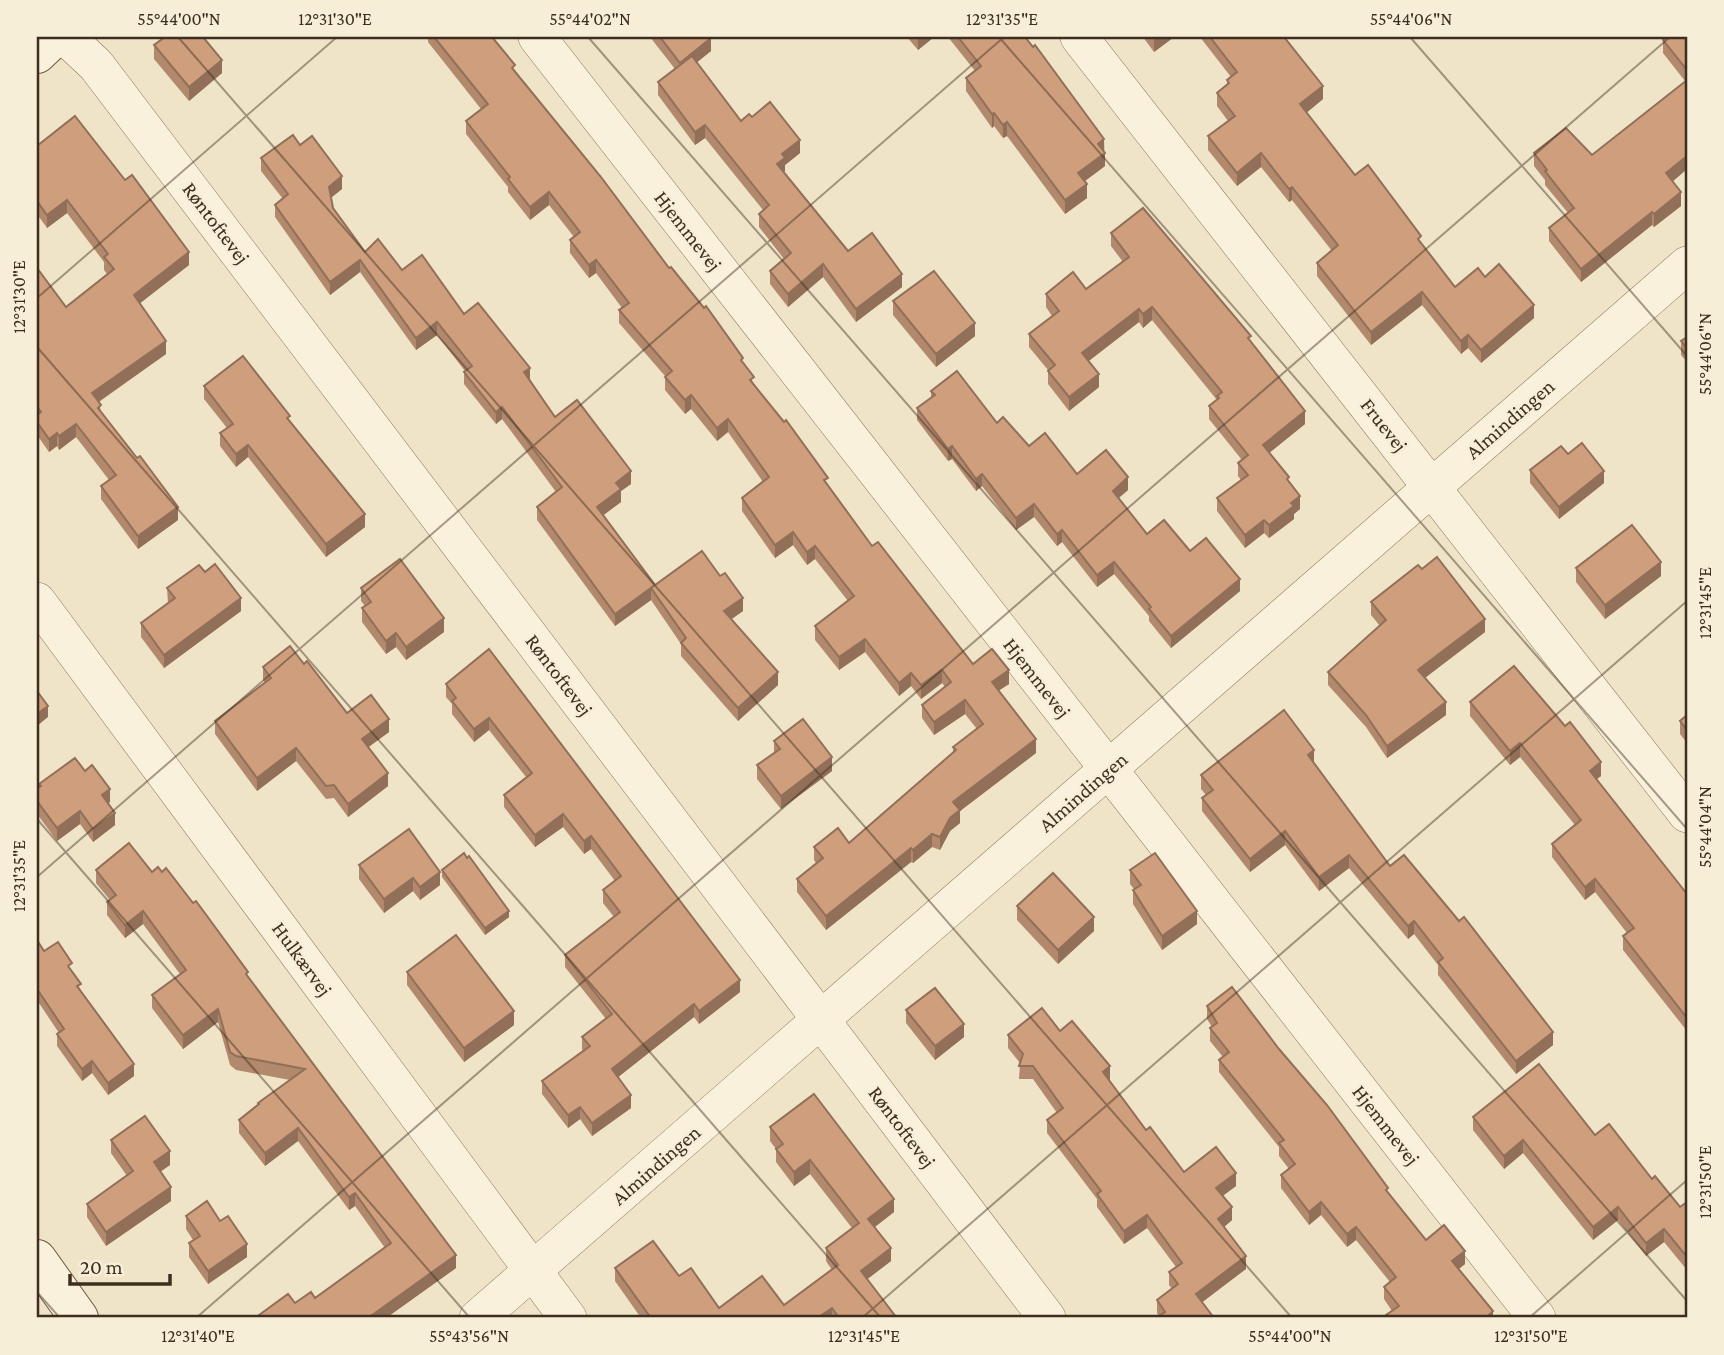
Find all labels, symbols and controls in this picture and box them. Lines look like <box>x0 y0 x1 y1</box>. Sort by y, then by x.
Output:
text: 55°44'00"N <box>137 9 221 29</box>
text: 12°31'30"E <box>298 9 372 29</box>
text: 55°44'02"N <box>549 9 631 29</box>
text: 12°31'35"E <box>966 9 1038 29</box>
text: 55°44'06"N <box>1370 9 1452 29</box>
street label: Røntoftevej <box>177 177 255 269</box>
street label: Hjemmevej <box>649 186 727 276</box>
text: 12°31'30"E <box>9 260 29 334</box>
text: 55°44'06"N <box>1695 313 1715 395</box>
street label: Almindingen <box>1461 374 1559 464</box>
street label: Fruevej <box>1355 393 1413 457</box>
text: 12°31'45"E <box>1695 567 1715 639</box>
street label: Røntoftevej <box>520 629 598 721</box>
street label: Hjemmevej <box>998 633 1076 723</box>
street label: Almindingen <box>1034 747 1132 837</box>
text: 55°44'04"N <box>1695 786 1715 868</box>
text: 12°31'35"E <box>9 840 29 912</box>
street label: Hulkærvej <box>267 917 337 1001</box>
street label: Hjemmevej <box>1347 1080 1425 1170</box>
street label: Røntoftevej <box>863 1081 941 1173</box>
street label: Almindingen <box>607 1120 705 1210</box>
text: 12°31'50"E <box>1695 1145 1715 1219</box>
scale bar <box>70 1243 170 1287</box>
text: 20 m <box>80 1255 123 1279</box>
text: 12°31'40"E <box>161 1326 235 1346</box>
text: 55°43'56"N <box>429 1326 509 1346</box>
text: 12°31'45"E <box>828 1326 900 1346</box>
text: 55°44'00"N <box>1248 1326 1332 1346</box>
text: 12°31'50"E <box>1494 1326 1568 1346</box>

